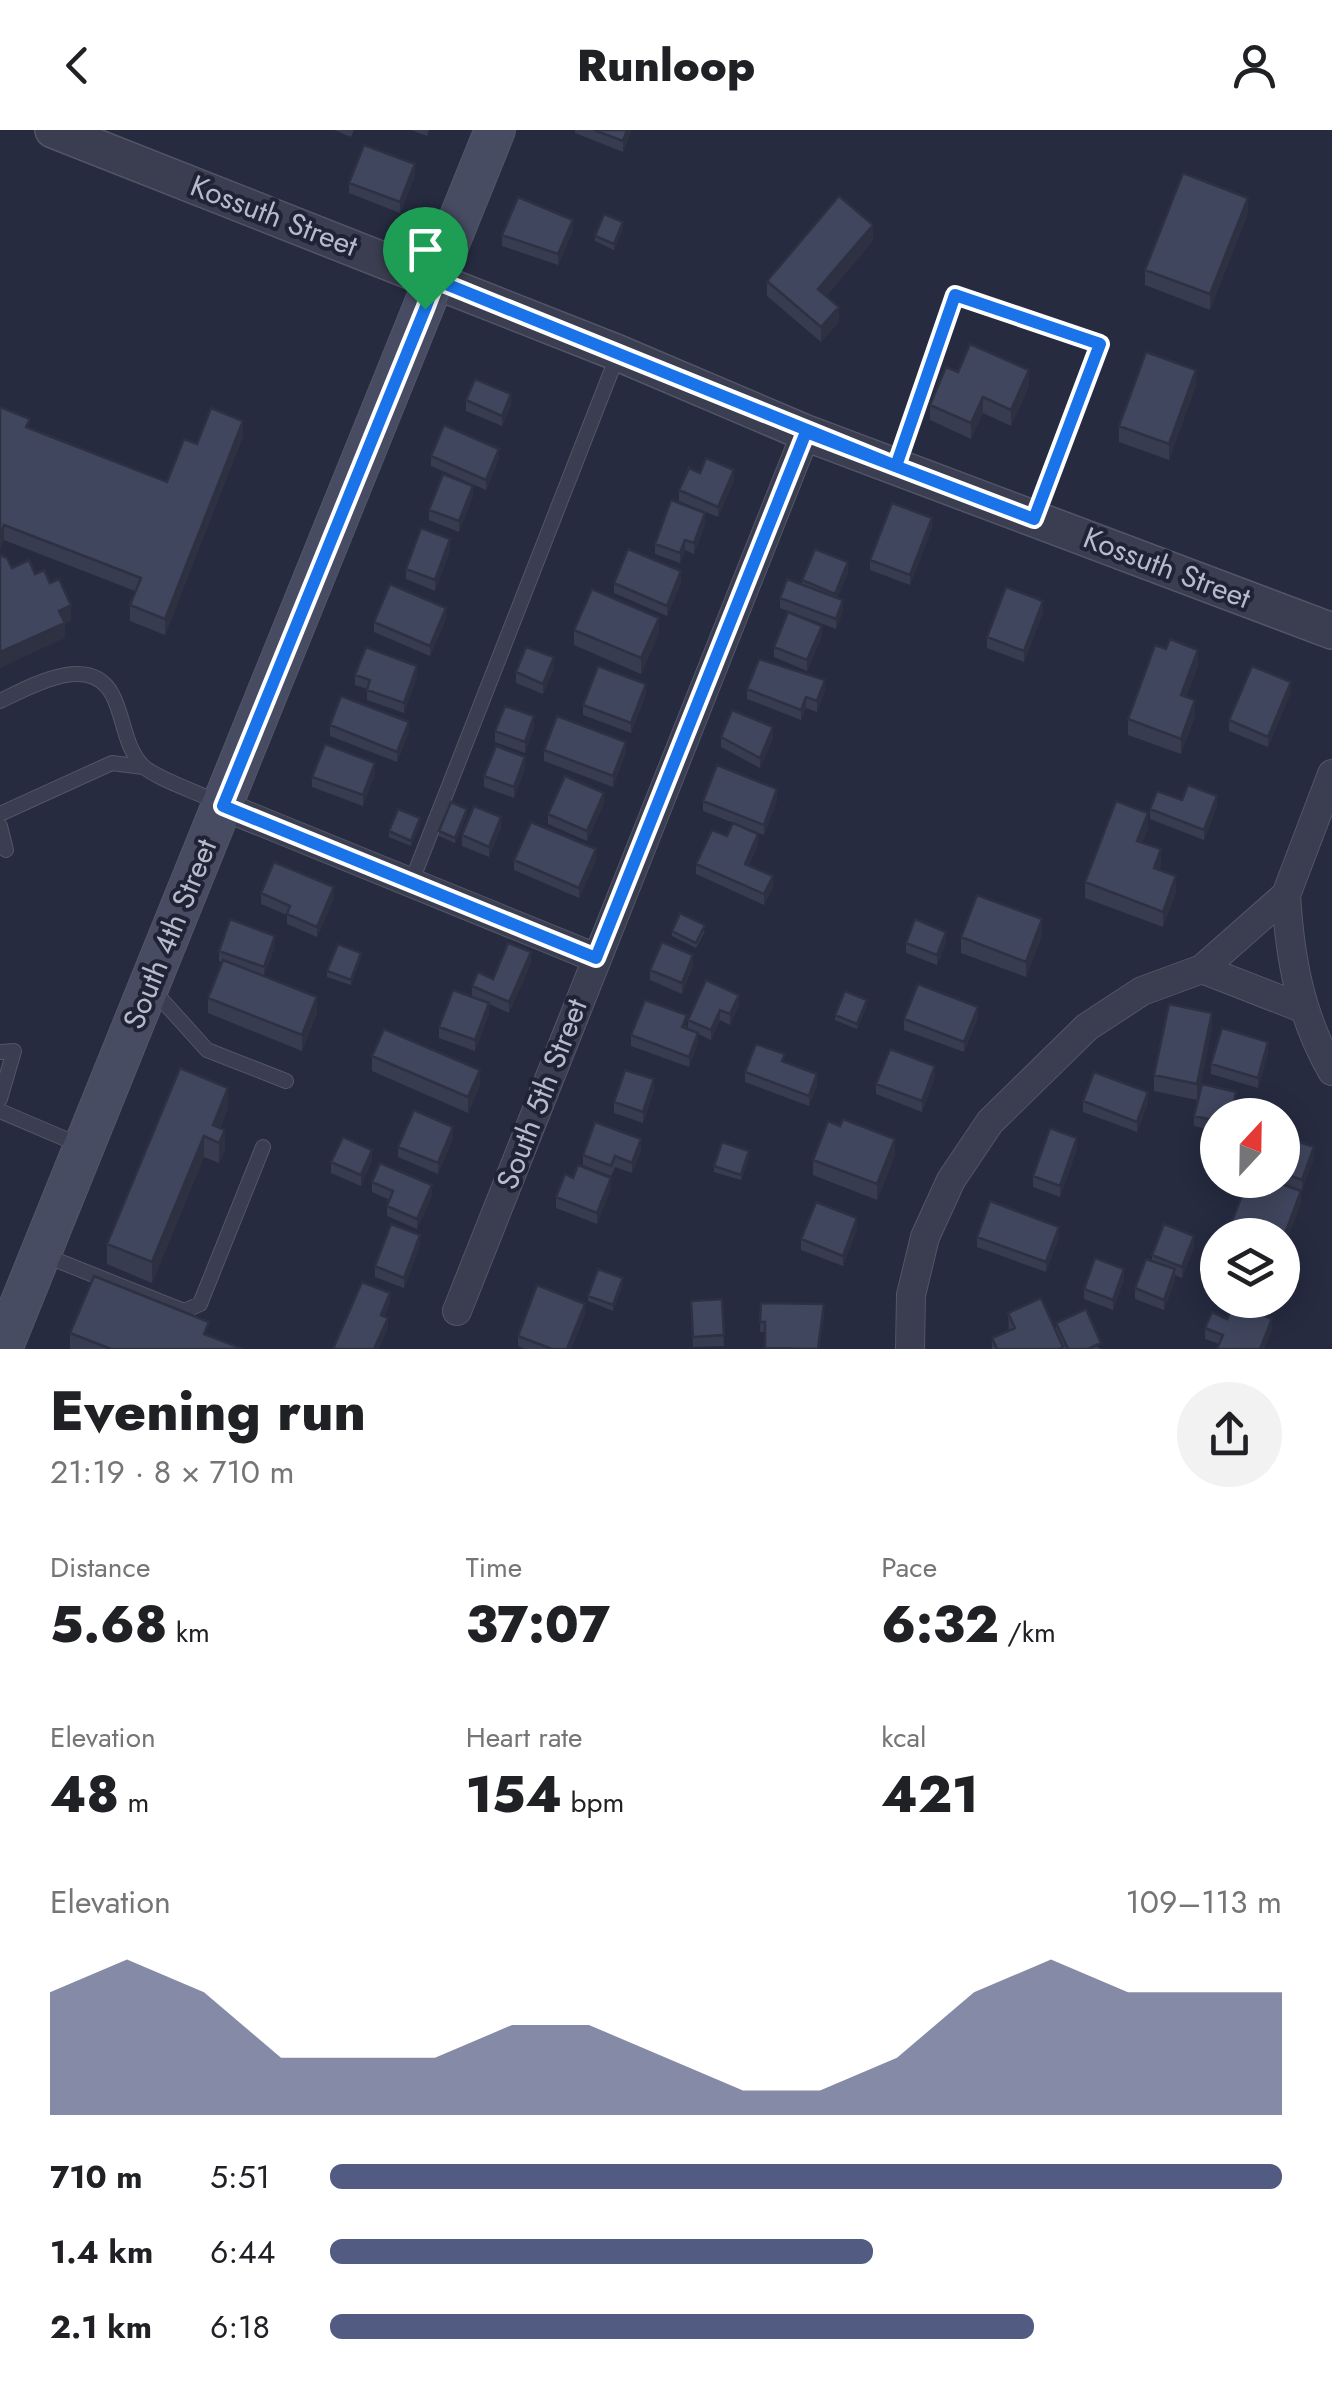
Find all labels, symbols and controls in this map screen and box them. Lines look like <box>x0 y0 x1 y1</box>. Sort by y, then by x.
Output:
text: Runloop <box>577 33 755 98</box>
icon: back <box>50 38 105 93</box>
icon: person <box>1227 38 1282 93</box>
street label: Kossuth Street <box>184 164 365 267</box>
pin <box>383 207 468 310</box>
icon: arrive <box>398 222 453 277</box>
street label: Kossuth Street <box>1077 516 1258 619</box>
street label: South 4th Street <box>112 832 228 1035</box>
street label: South 5th Street <box>485 992 598 1195</box>
north arrow <box>1200 1098 1300 1198</box>
map controls <box>1200 1098 1300 1318</box>
button: layers <box>1200 1218 1300 1318</box>
text: Evening run <box>50 1371 366 1451</box>
button: share <box>1177 1382 1282 1487</box>
text: 21:19 · 8 × 710 m <box>50 1449 295 1495</box>
text: Distance <box>50 1547 150 1588</box>
text: Time <box>466 1547 522 1588</box>
text: Pace <box>881 1547 937 1588</box>
text: 5.68 <box>50 1588 167 1661</box>
text: 37:07 <box>466 1588 610 1661</box>
text: 6:32 <box>881 1588 999 1661</box>
text: km <box>167 1612 210 1653</box>
text: /km <box>999 1612 1056 1653</box>
text: Elevation <box>50 1717 156 1758</box>
text: Heart rate <box>466 1717 583 1758</box>
text: kcal <box>881 1717 927 1758</box>
text: 48 <box>50 1758 119 1831</box>
text: 154 <box>466 1758 562 1831</box>
text: 421 <box>881 1758 978 1831</box>
text: m <box>119 1782 149 1823</box>
text: bpm <box>562 1782 624 1823</box>
text: Elevation <box>50 1879 171 1925</box>
text: 109–113 m <box>1125 1879 1282 1925</box>
text: 710 m <box>50 2154 143 2200</box>
text: 5:51 <box>210 2154 270 2200</box>
text: 1.4 km <box>50 2229 153 2275</box>
text: 6:44 <box>210 2229 275 2275</box>
text: 2.1 km <box>50 2304 152 2350</box>
text: 6:18 <box>210 2304 270 2350</box>

